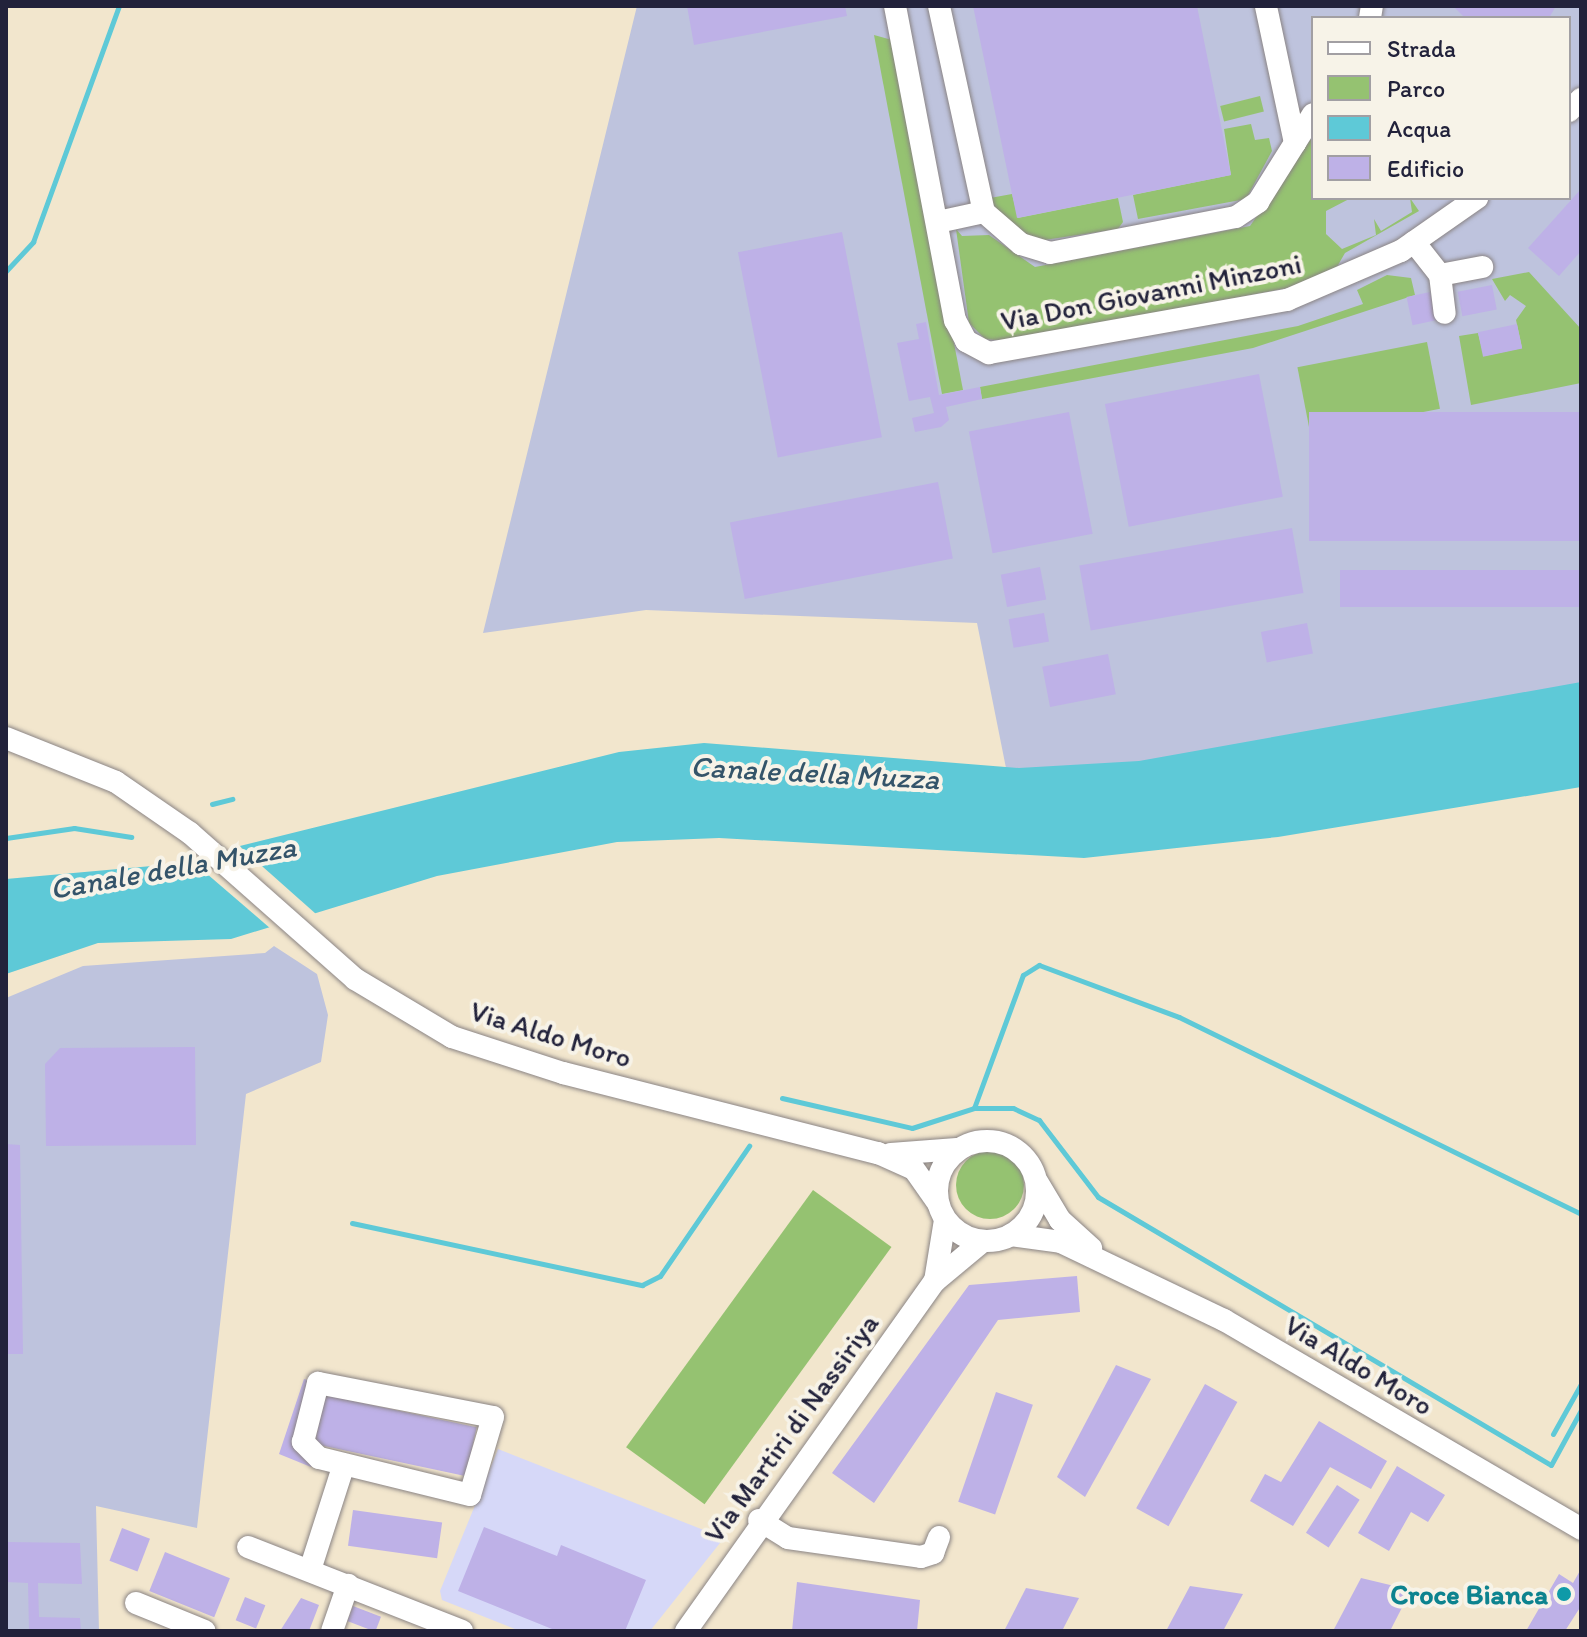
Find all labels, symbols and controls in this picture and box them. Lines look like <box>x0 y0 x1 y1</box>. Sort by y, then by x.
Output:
legend <box>1311 16 1571 200</box>
text: Strada <box>1387 34 1456 63</box>
text: Parco <box>1387 74 1445 103</box>
text: Acqua <box>1387 114 1451 143</box>
text: Edificio <box>1387 154 1464 183</box>
street label: Via Don Giovanni Minzoni <box>998 246 1304 338</box>
water label: Canale della Muzza <box>690 749 940 797</box>
water label: Canale della Muzza <box>48 829 298 907</box>
street label: Via Aldo Moro <box>466 994 636 1074</box>
street label: Via Martiri di Nassiriya <box>697 1307 885 1549</box>
street label: Via Aldo Moro <box>1279 1308 1439 1422</box>
place label: Croce Bianca <box>1390 1577 1548 1611</box>
marker: Croce Bianca <box>1555 1585 1573 1603</box>

